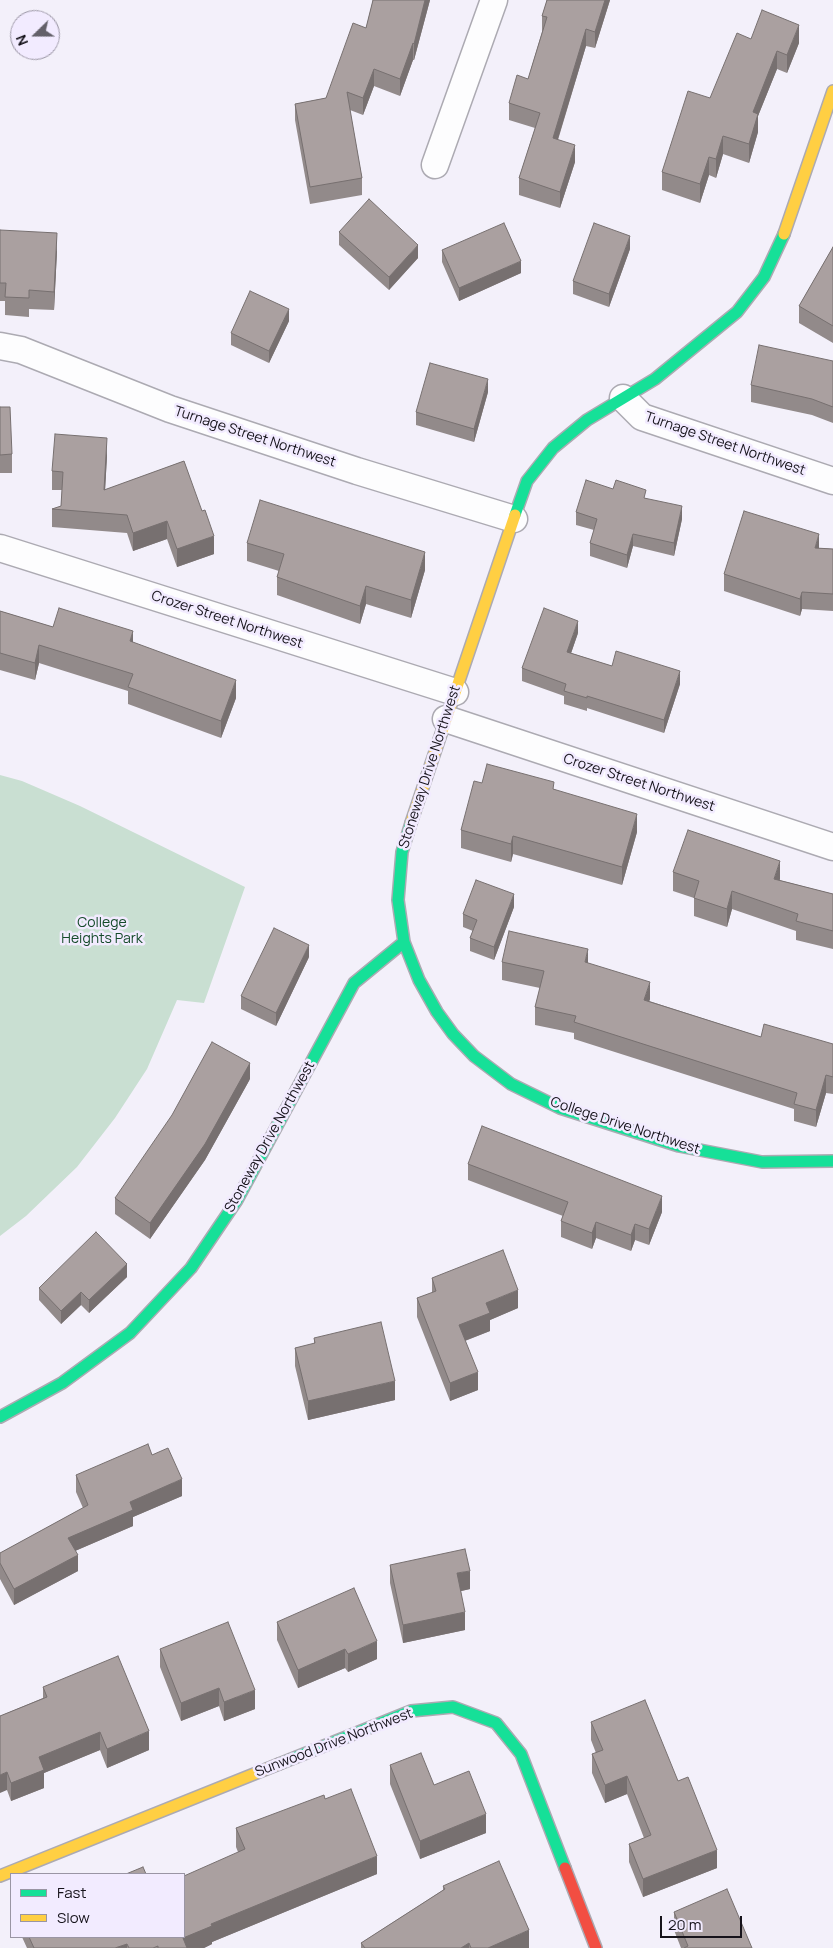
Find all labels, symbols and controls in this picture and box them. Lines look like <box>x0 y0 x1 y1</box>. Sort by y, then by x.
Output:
north arrow <box>10 10 60 60</box>
text: N <box>11 32 32 49</box>
street label: Turnage Street Northwest <box>172 403 338 471</box>
street label: Turnage Street Northwest <box>642 409 808 479</box>
street label: Crozer Street Northwest <box>149 588 305 652</box>
street label: Stoneway Drive Northwest <box>396 683 464 851</box>
street label: Crozer Street Northwest <box>561 751 717 815</box>
park label: College Heights Park <box>61 915 143 948</box>
street label: Stoneway Drive Northwest <box>221 1058 319 1216</box>
street label: College Drive Northwest <box>548 1094 702 1158</box>
street label: Sunwood Drive Northwest <box>253 1705 415 1781</box>
legend <box>10 1873 185 1938</box>
text: Fast <box>57 1882 86 1903</box>
scale bar <box>663 1906 746 1938</box>
text: Slow <box>57 1907 90 1928</box>
text: 20 m <box>668 1914 701 1935</box>

